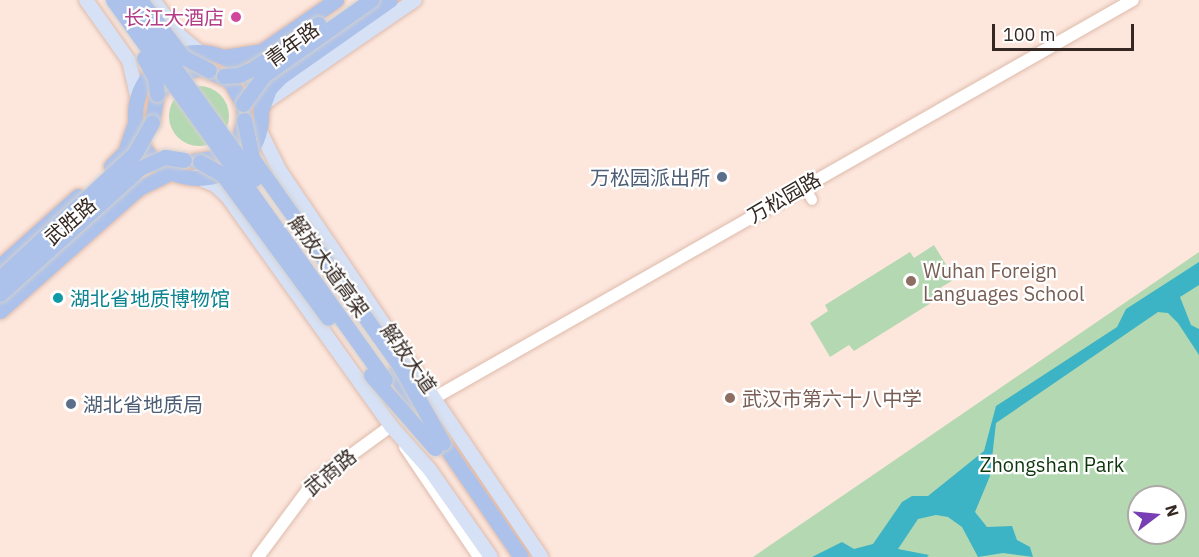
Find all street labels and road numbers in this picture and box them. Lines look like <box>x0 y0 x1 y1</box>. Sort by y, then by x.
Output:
street label: 青年路 <box>261 17 323 71</box>
street label: 万松园路 <box>743 167 825 227</box>
street label: 武胜路 <box>39 192 101 250</box>
street label: 解放大道高架 <box>284 210 374 322</box>
street label: 解放大道 <box>376 318 442 398</box>
street label: 武商路 <box>299 444 361 500</box>

